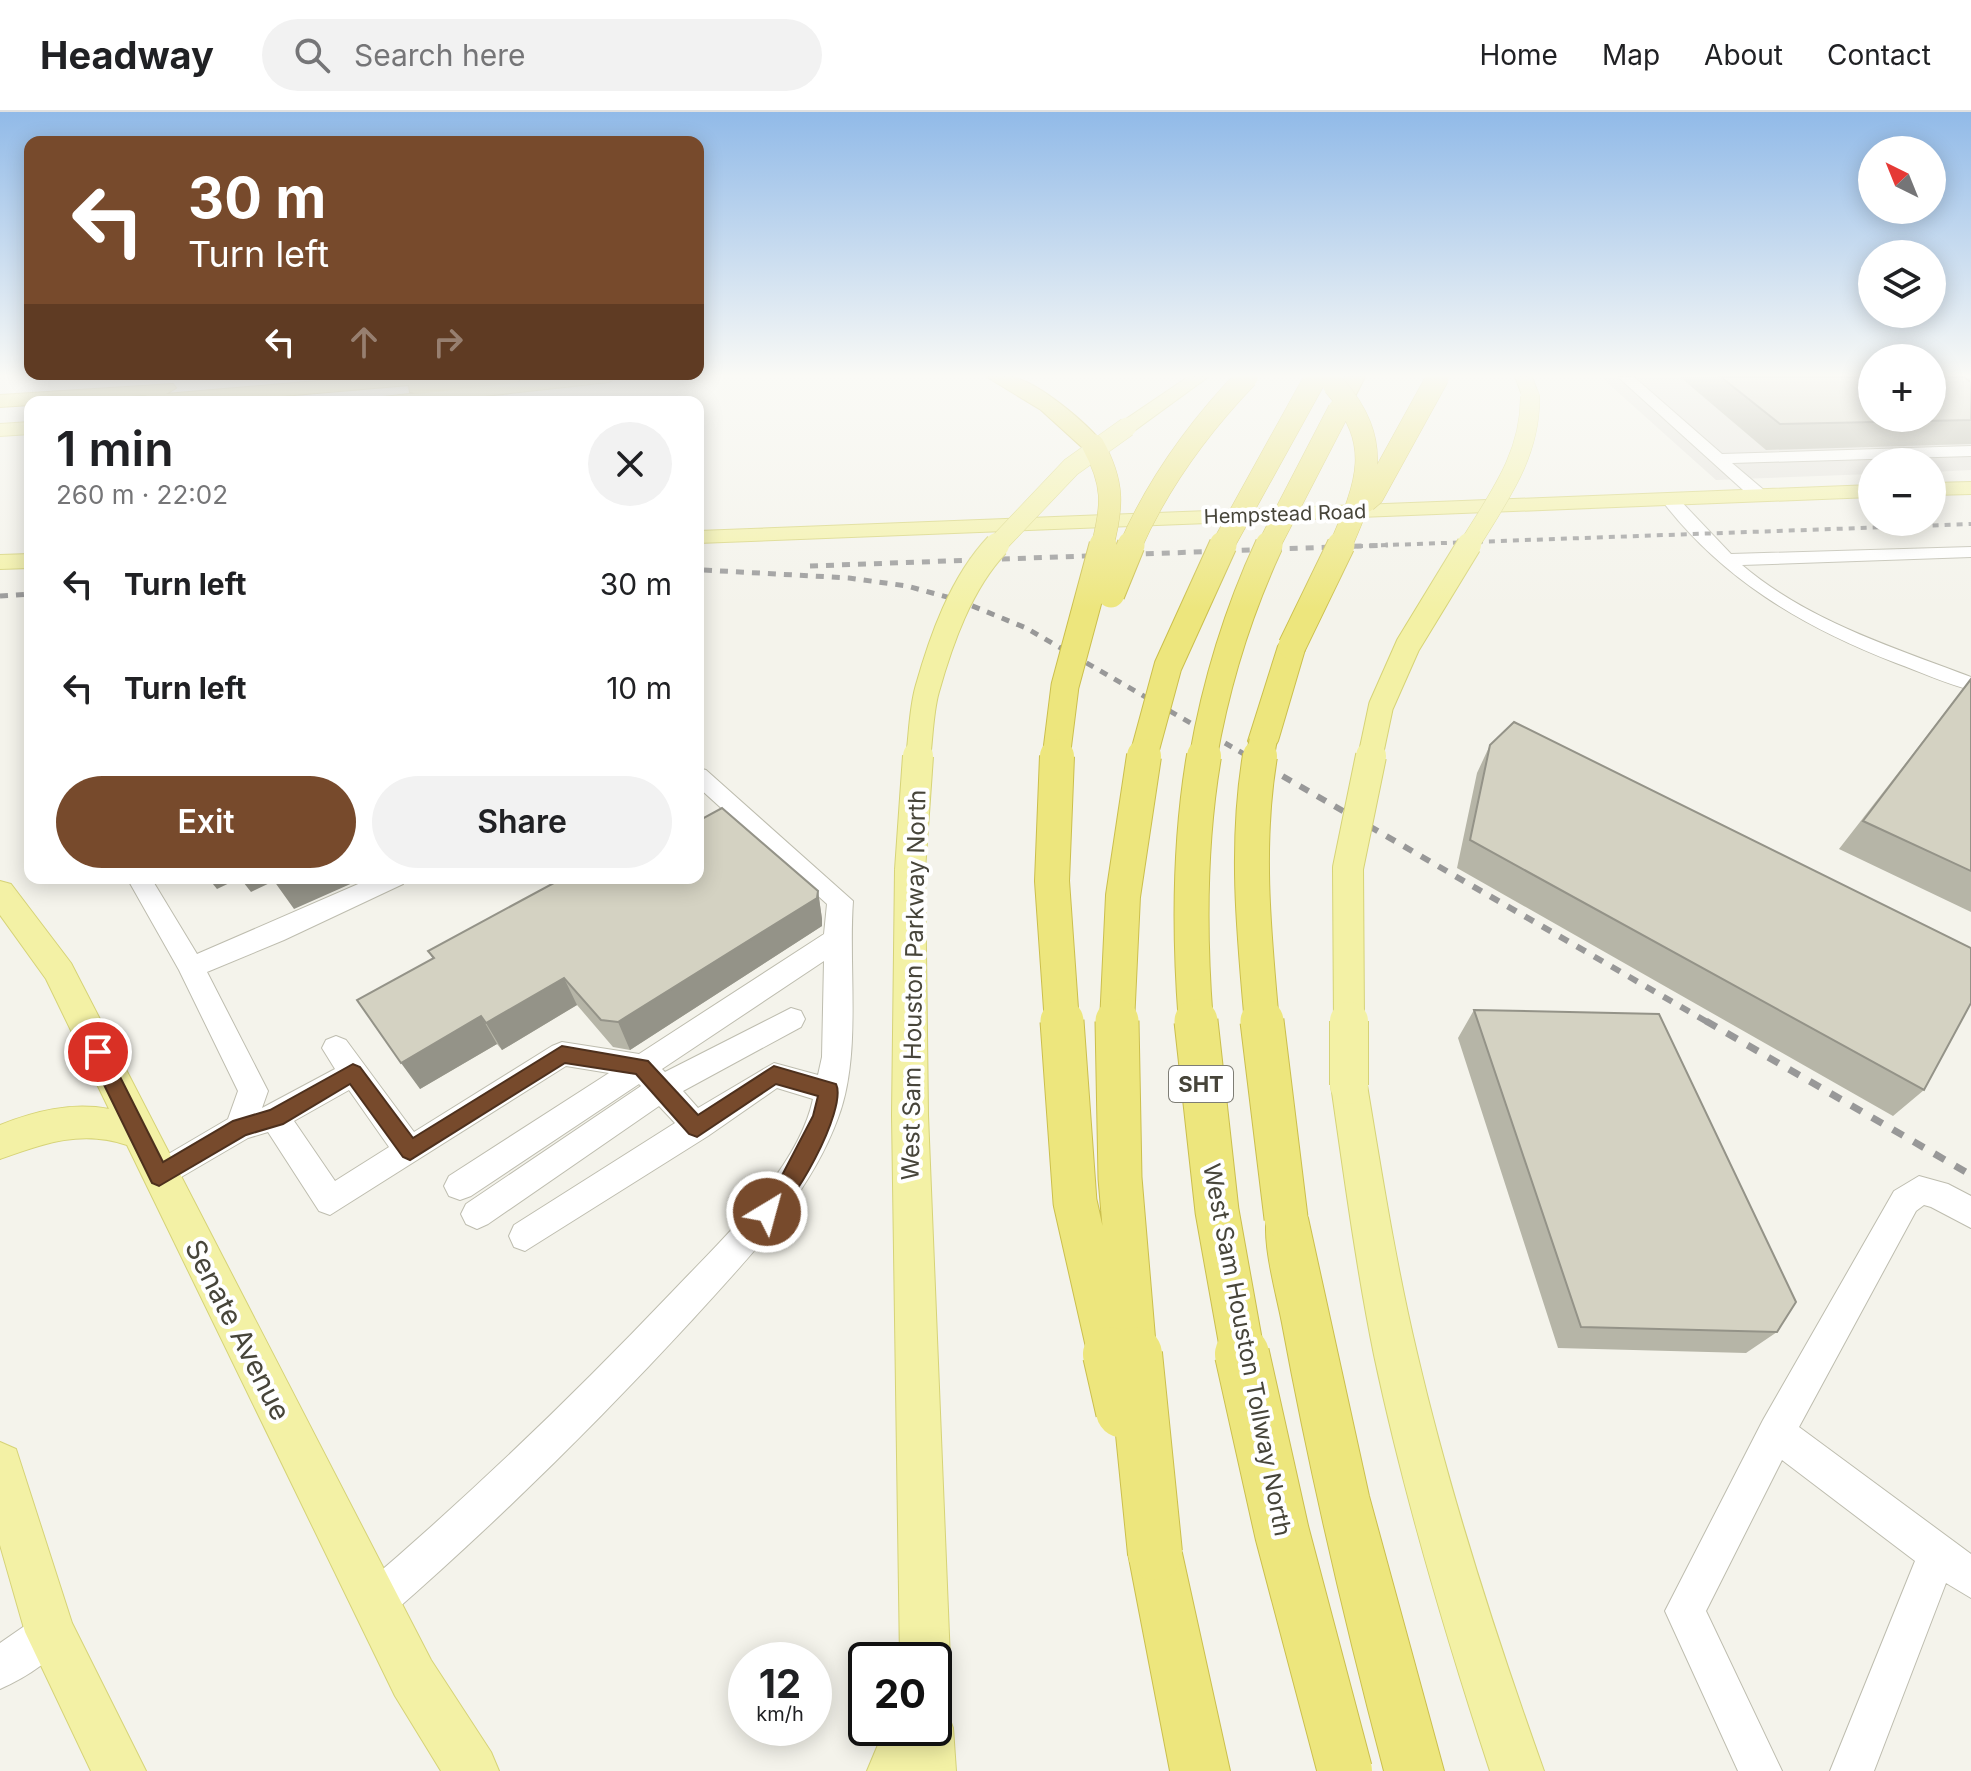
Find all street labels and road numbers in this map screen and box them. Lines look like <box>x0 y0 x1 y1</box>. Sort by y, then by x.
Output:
street label: Hempstead Road <box>1203 499 1367 529</box>
street label: West Sam Houston Parkway North <box>896 789 931 1181</box>
road number: SHT <box>1169 1066 1233 1102</box>
street label: West Sam Houston Tollway North <box>1197 1161 1298 1539</box>
street label: Senate Avenue <box>178 1234 298 1426</box>

